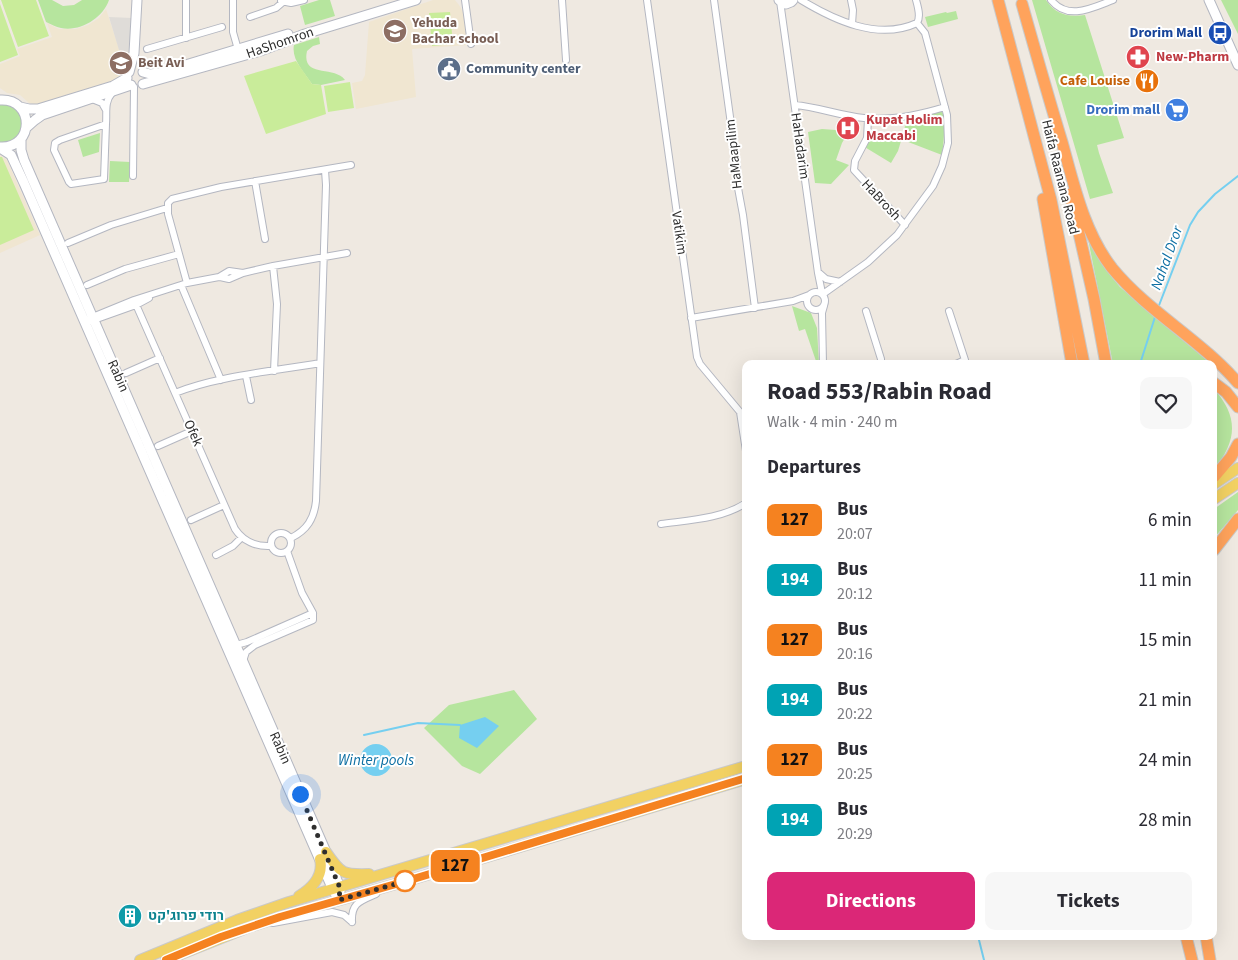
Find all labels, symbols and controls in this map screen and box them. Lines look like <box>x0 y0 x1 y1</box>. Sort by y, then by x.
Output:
place label: Yehuda Bachar school <box>411 13 498 49</box>
school or university icon: Yehuda Bachar school <box>382 18 408 44</box>
bus stop icon: Drorim Mall <box>1207 20 1233 46</box>
street label: HaShomron <box>243 22 317 64</box>
place label: Drorim Mall <box>1130 23 1202 43</box>
pharmacy icon: New-Pharm <box>1125 44 1151 70</box>
place label: New-Pharm <box>1156 47 1229 67</box>
school or university icon: Beit Avi <box>108 50 134 76</box>
place label: Beit Avi <box>138 53 185 73</box>
public building icon: Community center <box>436 56 462 82</box>
place label: Community center <box>466 59 581 79</box>
restaurant icon: Cafe Louise <box>1134 68 1160 94</box>
place label: Cafe Louise <box>1060 71 1130 91</box>
supermarket icon: Drorim mall <box>1164 97 1190 123</box>
place label: Drorim mall <box>1086 100 1160 120</box>
place label: Kupat Holim Maccabi <box>866 110 943 146</box>
street label: HaHadarim <box>785 111 815 181</box>
hospital icon: Kupat Holim Maccabi <box>835 115 861 141</box>
street label: HaMaapilim <box>720 118 748 190</box>
street label: Haifa Raanana Road <box>1036 118 1084 236</box>
street label: HaBrosh <box>857 175 905 225</box>
street label: Vatikim <box>666 210 692 256</box>
water label: Nahal Dror <box>1146 222 1189 293</box>
street label: Rabin <box>102 356 134 396</box>
text: Road 553/Rabin Road <box>767 374 992 409</box>
button: heart <box>1140 377 1192 429</box>
text: Walk · 4 min · 240 m <box>767 411 898 433</box>
street label: Ofek <box>178 417 208 450</box>
text: Departures <box>767 454 861 481</box>
text: Bus <box>837 496 868 523</box>
text: 127 <box>780 507 809 532</box>
text: 6 min <box>1148 507 1192 534</box>
text: 20:07 <box>837 523 873 545</box>
text: Bus <box>837 556 868 583</box>
text: 194 <box>780 567 809 592</box>
text: 11 min <box>1138 567 1192 594</box>
text: 20:12 <box>837 583 873 605</box>
text: Bus <box>837 616 868 643</box>
text: 127 <box>780 627 809 652</box>
text: 15 min <box>1138 627 1192 654</box>
text: 20:16 <box>837 643 873 665</box>
text: Bus <box>837 676 868 703</box>
text: 194 <box>780 687 809 712</box>
text: 21 min <box>1138 687 1192 714</box>
text: 20:22 <box>837 703 873 725</box>
street label: Rabin <box>264 728 296 768</box>
text: Bus <box>837 736 868 763</box>
text: 127 <box>780 747 809 772</box>
text: 24 min <box>1138 747 1192 774</box>
water label: Winter pools <box>338 750 414 771</box>
text: 20:25 <box>837 763 873 785</box>
your location <box>288 782 313 807</box>
text: Bus <box>837 796 868 823</box>
text: 194 <box>780 807 809 832</box>
text: 28 min <box>1138 807 1192 834</box>
text: 20:29 <box>837 823 873 845</box>
line badge: 127 <box>426 850 484 882</box>
text: 127 <box>441 853 469 878</box>
unlabelled marker <box>394 870 416 892</box>
button: Directions <box>767 872 975 930</box>
button: Tickets <box>985 872 1192 930</box>
building icon: רודי פרוג'קט <box>117 903 143 929</box>
place label: רודי פרוג'קט <box>148 906 224 926</box>

